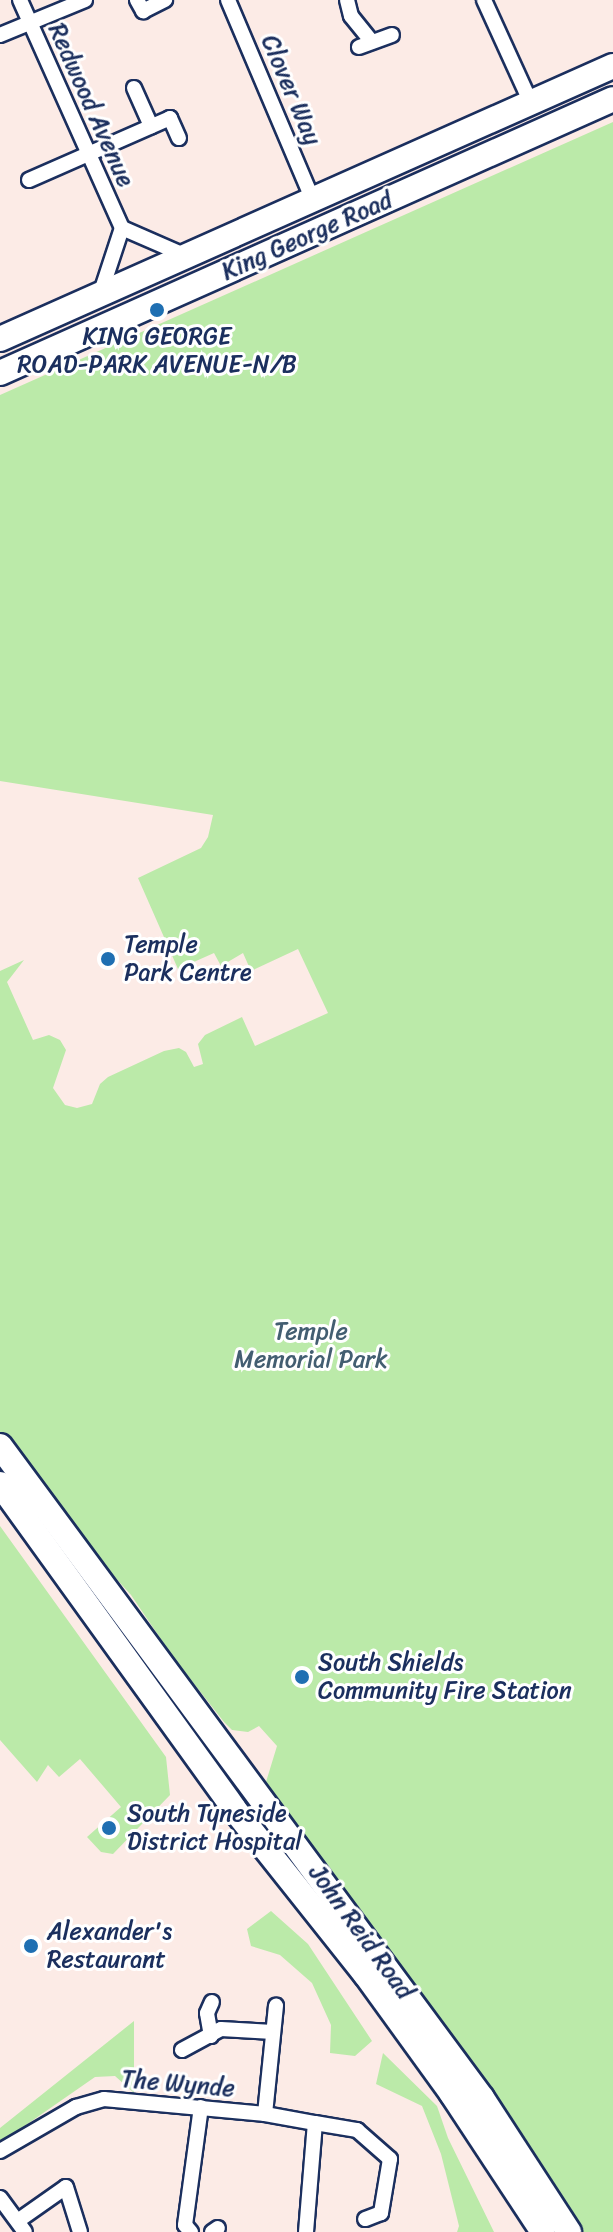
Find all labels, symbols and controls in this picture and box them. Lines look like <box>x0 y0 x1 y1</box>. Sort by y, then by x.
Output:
street label: Redwood Avenue <box>42 19 140 191</box>
street label: Clover Way <box>255 31 327 149</box>
street label: King George Road <box>217 186 397 286</box>
marker: KING GEORGE ROAD-PARK AVENUE-N/B <box>148 301 166 319</box>
place label: KING GEORGE ROAD-PARK AVENUE-N/B <box>17 323 297 379</box>
place label: Temple Park Centre <box>124 931 252 987</box>
marker: Temple Park Centre <box>99 950 117 968</box>
park label: Temple Memorial Park <box>234 1318 388 1374</box>
place label: South Shields Community Fire Station <box>318 1649 571 1705</box>
marker: South Shields Community Fire Station <box>293 1668 311 1686</box>
place label: South Tyneside District Hospital <box>127 1800 303 1856</box>
marker: South Tyneside District Hospital <box>98 1817 120 1839</box>
street label: John Reid Road <box>303 1859 419 2005</box>
place label: Alexander's Restaurant <box>47 1918 172 1974</box>
marker: Alexander's Restaurant <box>22 1937 40 1955</box>
street label: The Wynde <box>120 2065 236 2103</box>

